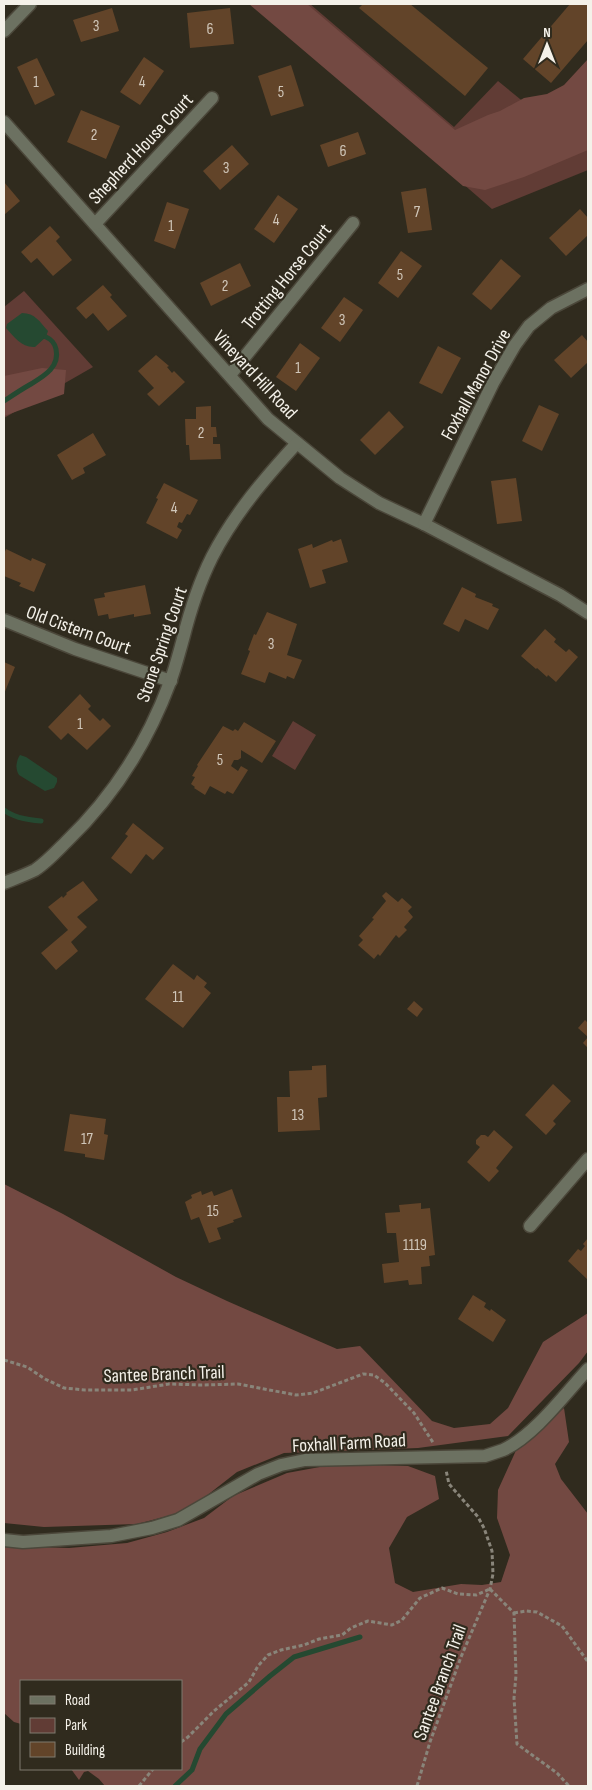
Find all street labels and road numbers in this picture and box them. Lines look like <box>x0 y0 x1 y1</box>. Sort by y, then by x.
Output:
street label: Shepherd House Court <box>84 89 198 209</box>
street label: Trotting Horse Court <box>237 219 337 335</box>
street label: Foxhall Manor Drive <box>436 325 516 444</box>
street label: Vineyard Hill Road <box>208 326 302 424</box>
street label: Stone Spring Court <box>132 584 193 705</box>
street label: Old Cistern Court <box>23 601 134 660</box>
street label: Santee Branch Trail <box>103 1361 225 1388</box>
street label: Foxhall Farm Road <box>292 1429 407 1458</box>
street label: Santee Branch Trail <box>409 1622 472 1743</box>

